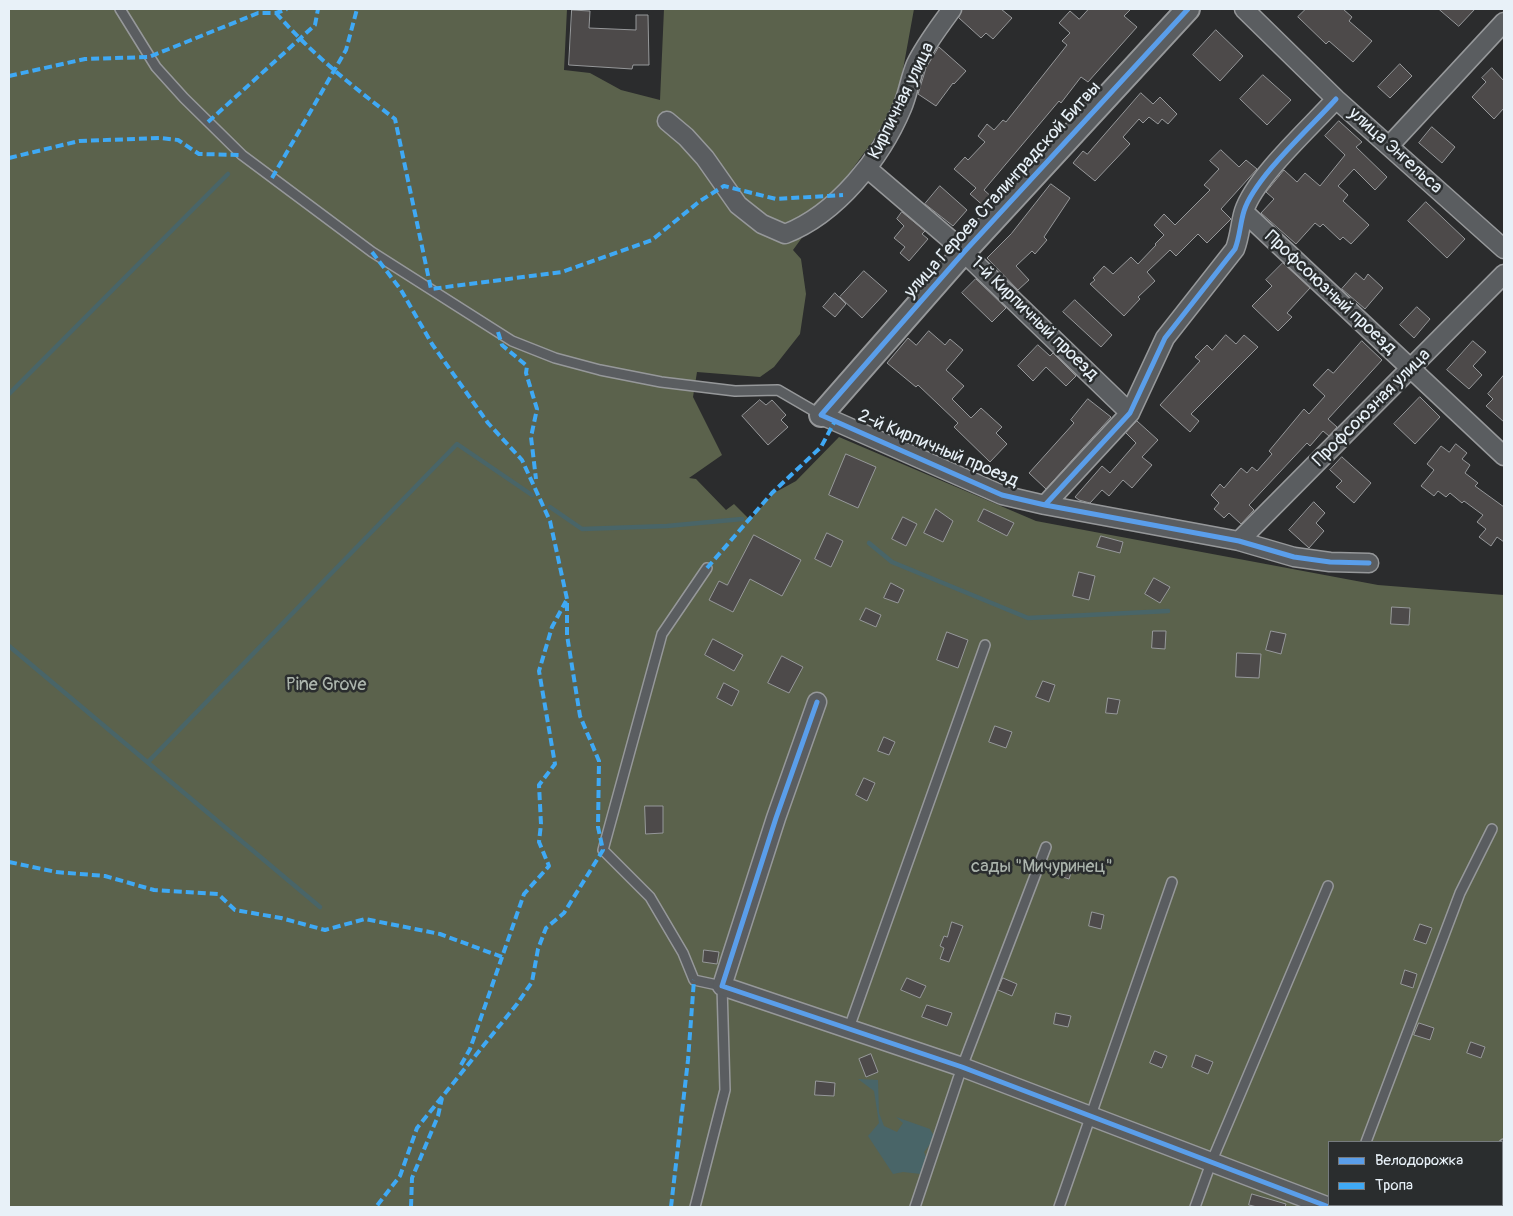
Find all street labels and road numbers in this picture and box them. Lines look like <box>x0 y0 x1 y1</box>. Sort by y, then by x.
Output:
street label: Кирпичная улица <box>864 39 940 163</box>
street label: улица Героев Сталинградской Битвы <box>900 77 1106 303</box>
street label: улица Энгельса <box>1344 103 1446 199</box>
street label: Профсоюзный проезд <box>1260 226 1400 360</box>
street label: 1-й Кирпичный проезд <box>966 252 1102 386</box>
street label: Профсоюзная улица <box>1309 345 1435 471</box>
street label: 2-й Кирпичный проезд <box>855 405 1021 493</box>

